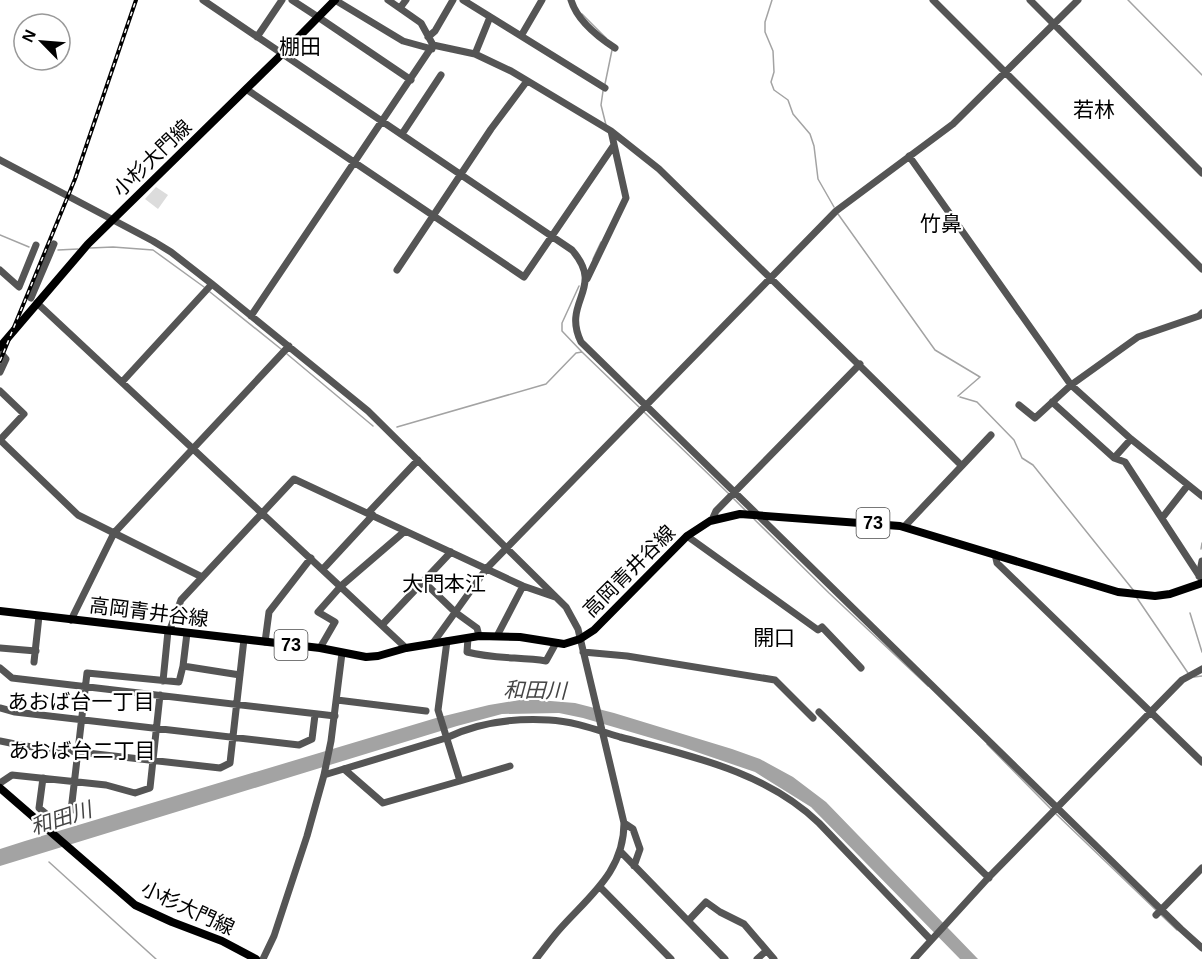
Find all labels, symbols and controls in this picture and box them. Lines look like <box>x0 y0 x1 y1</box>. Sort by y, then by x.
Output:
north arrow <box>12 12 72 72</box>
text: N <box>19 27 39 45</box>
district label: 棚田 <box>279 35 321 58</box>
district label: 若林 <box>1073 98 1115 121</box>
street label: 小杉大門線 <box>108 115 196 201</box>
district label: 竹鼻 <box>920 212 962 235</box>
road number: 73 <box>856 508 890 538</box>
street label: 高岡青井谷線 <box>579 521 679 621</box>
district label: 大門本江 <box>402 572 486 595</box>
street label: 高岡青井谷線 <box>88 594 210 630</box>
district label: 開口 <box>753 626 795 649</box>
road number: 73 <box>274 630 308 660</box>
water label: 和田川 <box>503 678 569 702</box>
district label: あおば台一丁目 <box>8 690 155 713</box>
district label: あおば台二丁目 <box>9 739 156 762</box>
water label: 和田川 <box>27 797 96 839</box>
street label: 小杉大門線 <box>138 877 238 939</box>

